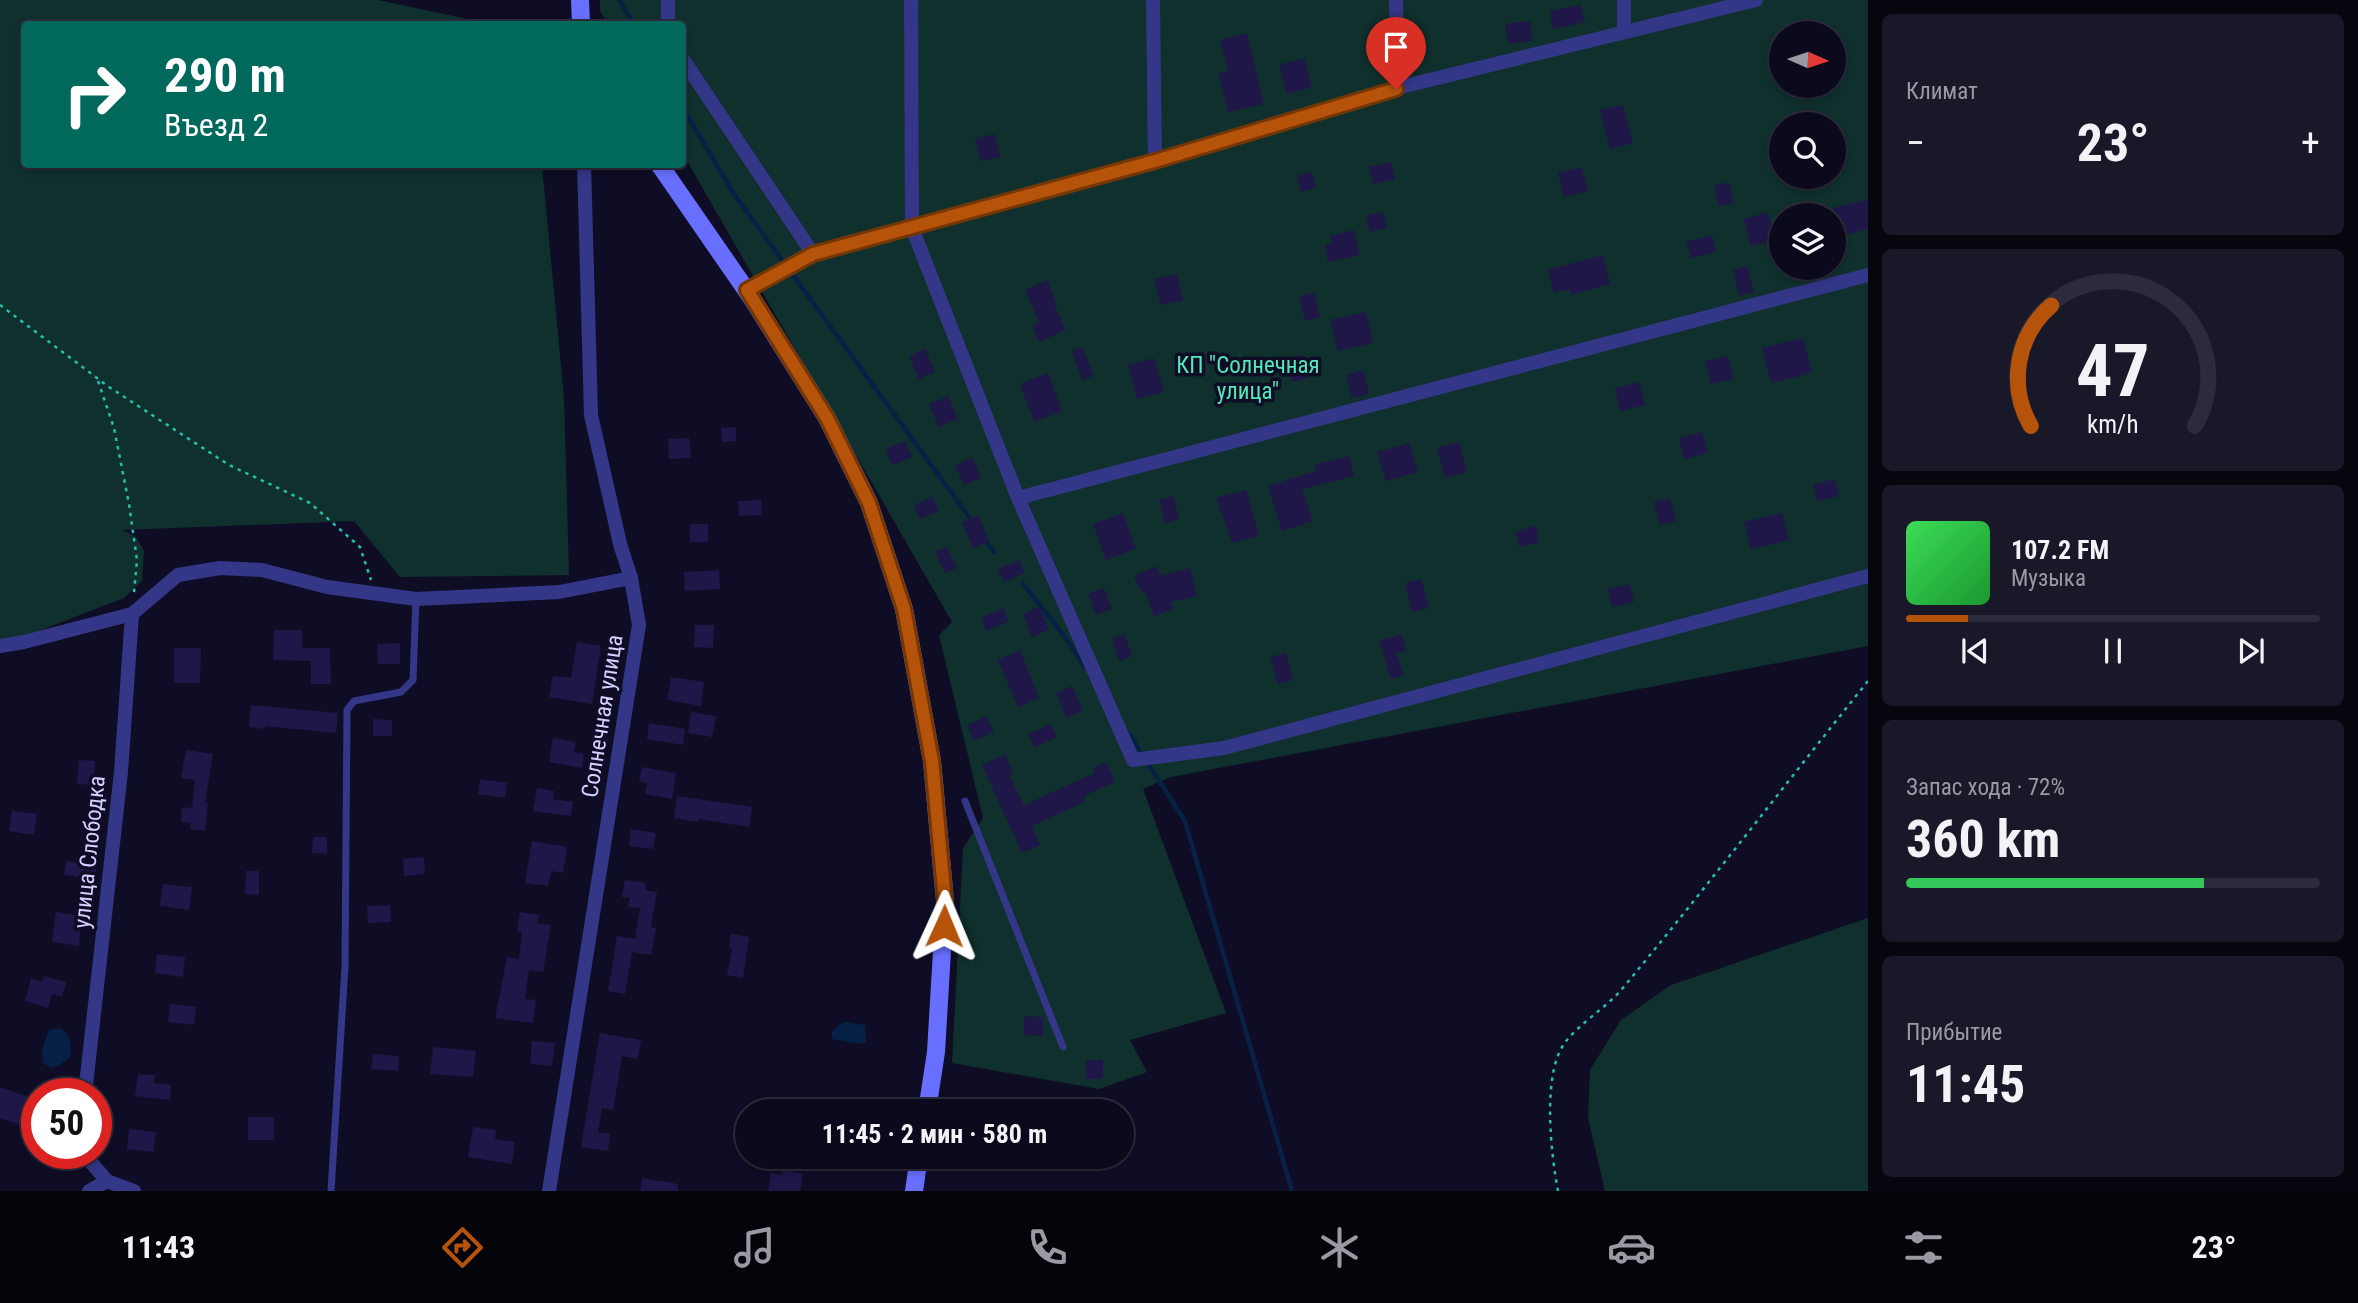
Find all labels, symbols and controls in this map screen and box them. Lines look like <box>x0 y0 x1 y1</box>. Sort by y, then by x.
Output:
pin <box>1366 17 1426 89</box>
north arrow <box>1769 21 1846 98</box>
map controls <box>1769 21 1846 280</box>
icon: arrive <box>1377 28 1415 66</box>
text: 290 m <box>164 47 286 104</box>
icon: right <box>49 49 140 140</box>
text: Климат <box>1906 78 1978 105</box>
text: Въезд 2 <box>164 106 268 144</box>
button: search <box>1769 112 1846 189</box>
text: 23° <box>2077 113 2149 174</box>
text: − <box>1906 121 1925 165</box>
text: + <box>2301 121 2320 165</box>
button: layers <box>1769 203 1846 280</box>
text: 47 <box>2076 329 2150 415</box>
park label: КП "Солнечная улица" <box>1176 352 1320 405</box>
text: km/h <box>2087 410 2139 439</box>
text: 107.2 FM <box>2011 535 2109 565</box>
text: Музыка <box>2011 565 2086 592</box>
icon: previous <box>1956 632 1994 670</box>
icon: pause <box>2094 632 2132 670</box>
icon: next <box>2232 632 2270 670</box>
street label: Солнечная улица <box>576 633 629 799</box>
street label: улица Слободка <box>68 774 111 930</box>
text: Запас хода · 72% <box>1906 774 2065 801</box>
text: 360 km <box>1906 809 2060 870</box>
position arrow <box>907 889 981 963</box>
text: Прибытие <box>1906 1019 2002 1046</box>
text: 11:45 <box>1906 1054 2025 1115</box>
speed limit sign: 50 <box>21 1078 112 1169</box>
text: 11:45 · 2 мин · 580 m <box>822 1119 1047 1149</box>
icon: directions <box>438 1223 487 1272</box>
icon: music <box>730 1223 779 1272</box>
icon: phone <box>1023 1223 1072 1272</box>
icon: climate <box>1315 1223 1364 1272</box>
icon: car <box>1607 1223 1656 1272</box>
icon: filters <box>1899 1223 1948 1272</box>
text: 11:43 <box>122 1228 195 1266</box>
text: 23° <box>2192 1228 2236 1266</box>

